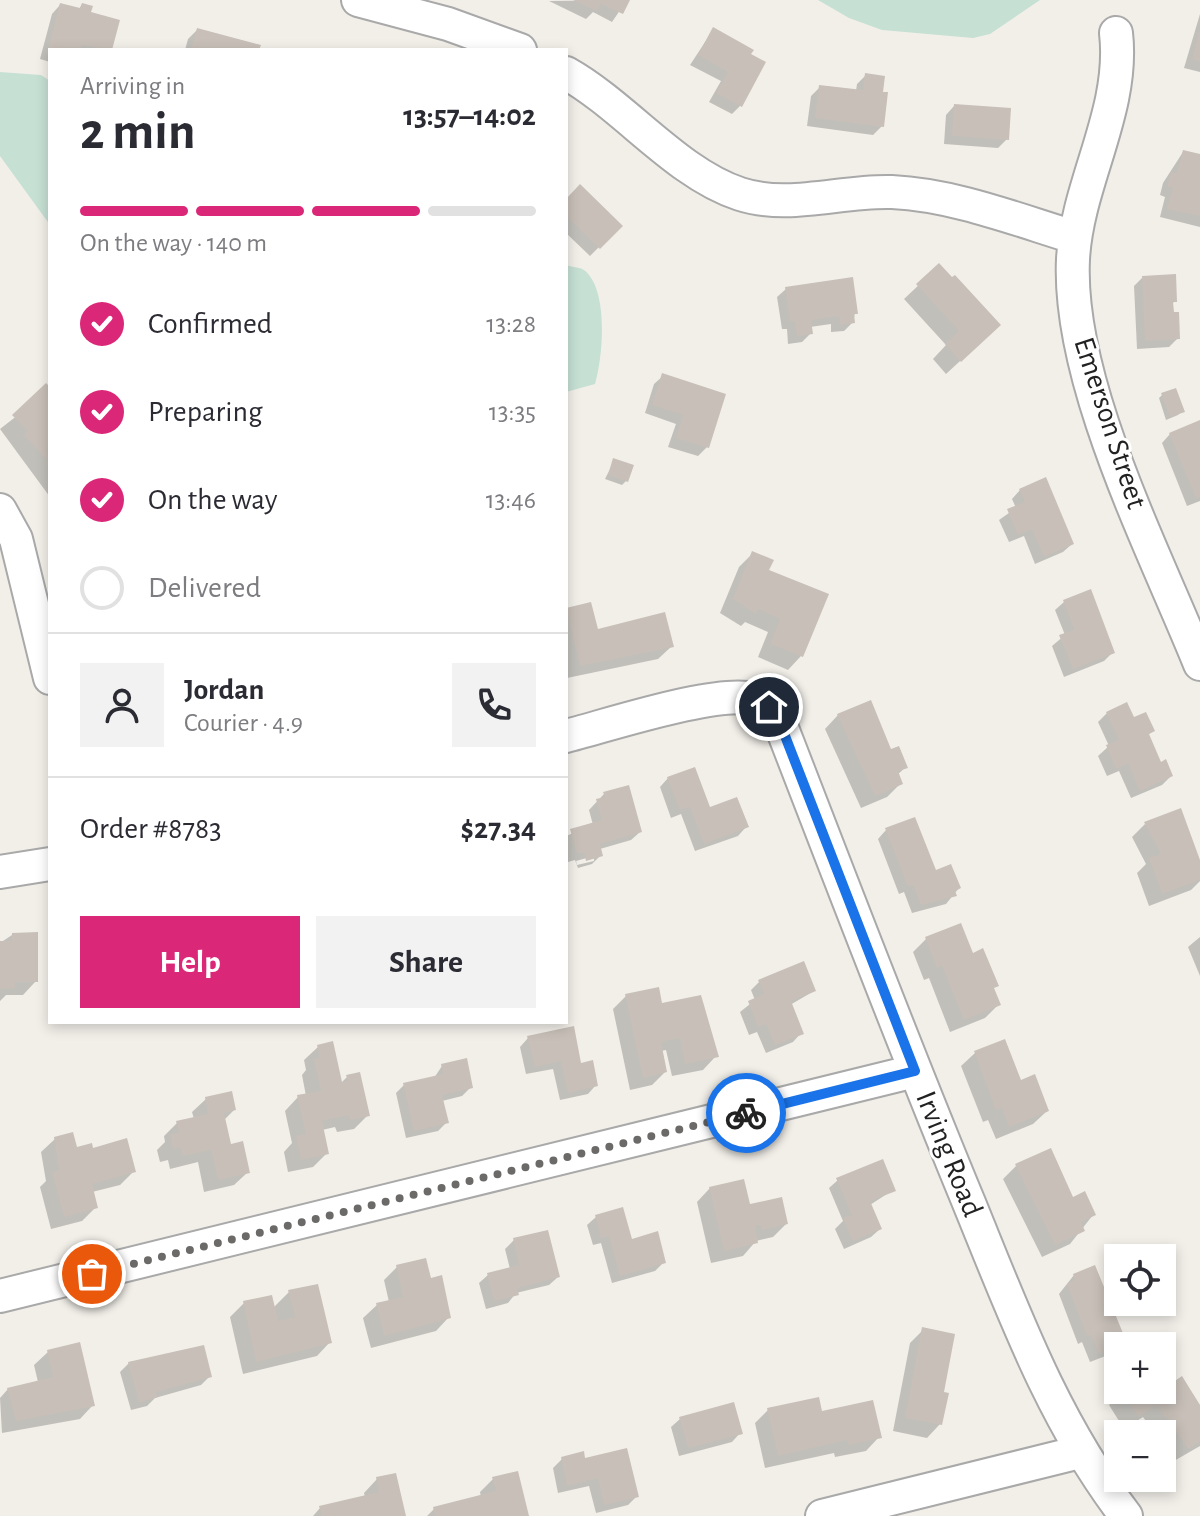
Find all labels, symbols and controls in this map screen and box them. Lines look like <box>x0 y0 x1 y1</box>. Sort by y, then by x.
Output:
text: Arriving in <box>80 73 185 99</box>
text: 13:57–14:02 <box>403 101 536 131</box>
text: 2 min <box>80 106 195 158</box>
text: On the way · 140 m <box>80 230 267 256</box>
icon: check <box>80 302 124 346</box>
text: Confirmed <box>148 309 272 339</box>
text: 13:28 <box>486 311 536 337</box>
street label: Emerson Street <box>1068 334 1152 513</box>
icon: check <box>80 390 124 434</box>
text: Preparing <box>148 397 263 427</box>
text: 13:35 <box>489 399 536 425</box>
icon: check <box>80 478 124 522</box>
text: On the way <box>148 485 277 515</box>
text: 13:46 <box>486 487 536 513</box>
text: Delivered <box>148 573 261 603</box>
button: person <box>80 663 164 747</box>
button: phone <box>452 663 536 747</box>
pin <box>735 673 803 741</box>
text: Jordan <box>184 675 264 705</box>
icon: home <box>747 685 791 729</box>
text: Courier · 4.9 <box>184 710 303 736</box>
text: Order #8783 <box>80 814 222 844</box>
text: $27.34 <box>461 814 536 844</box>
button: Help <box>80 916 300 1008</box>
button: Share <box>316 916 536 1008</box>
courier <box>706 1073 786 1153</box>
street label: Irving Road <box>910 1087 988 1221</box>
icon: bike <box>724 1091 768 1135</box>
pin <box>58 1240 126 1308</box>
map controls <box>1104 1244 1176 1492</box>
button: locate <box>1104 1244 1176 1316</box>
icon: bag <box>70 1252 114 1296</box>
button: + <box>1104 1332 1176 1404</box>
button: − <box>1104 1420 1176 1492</box>

